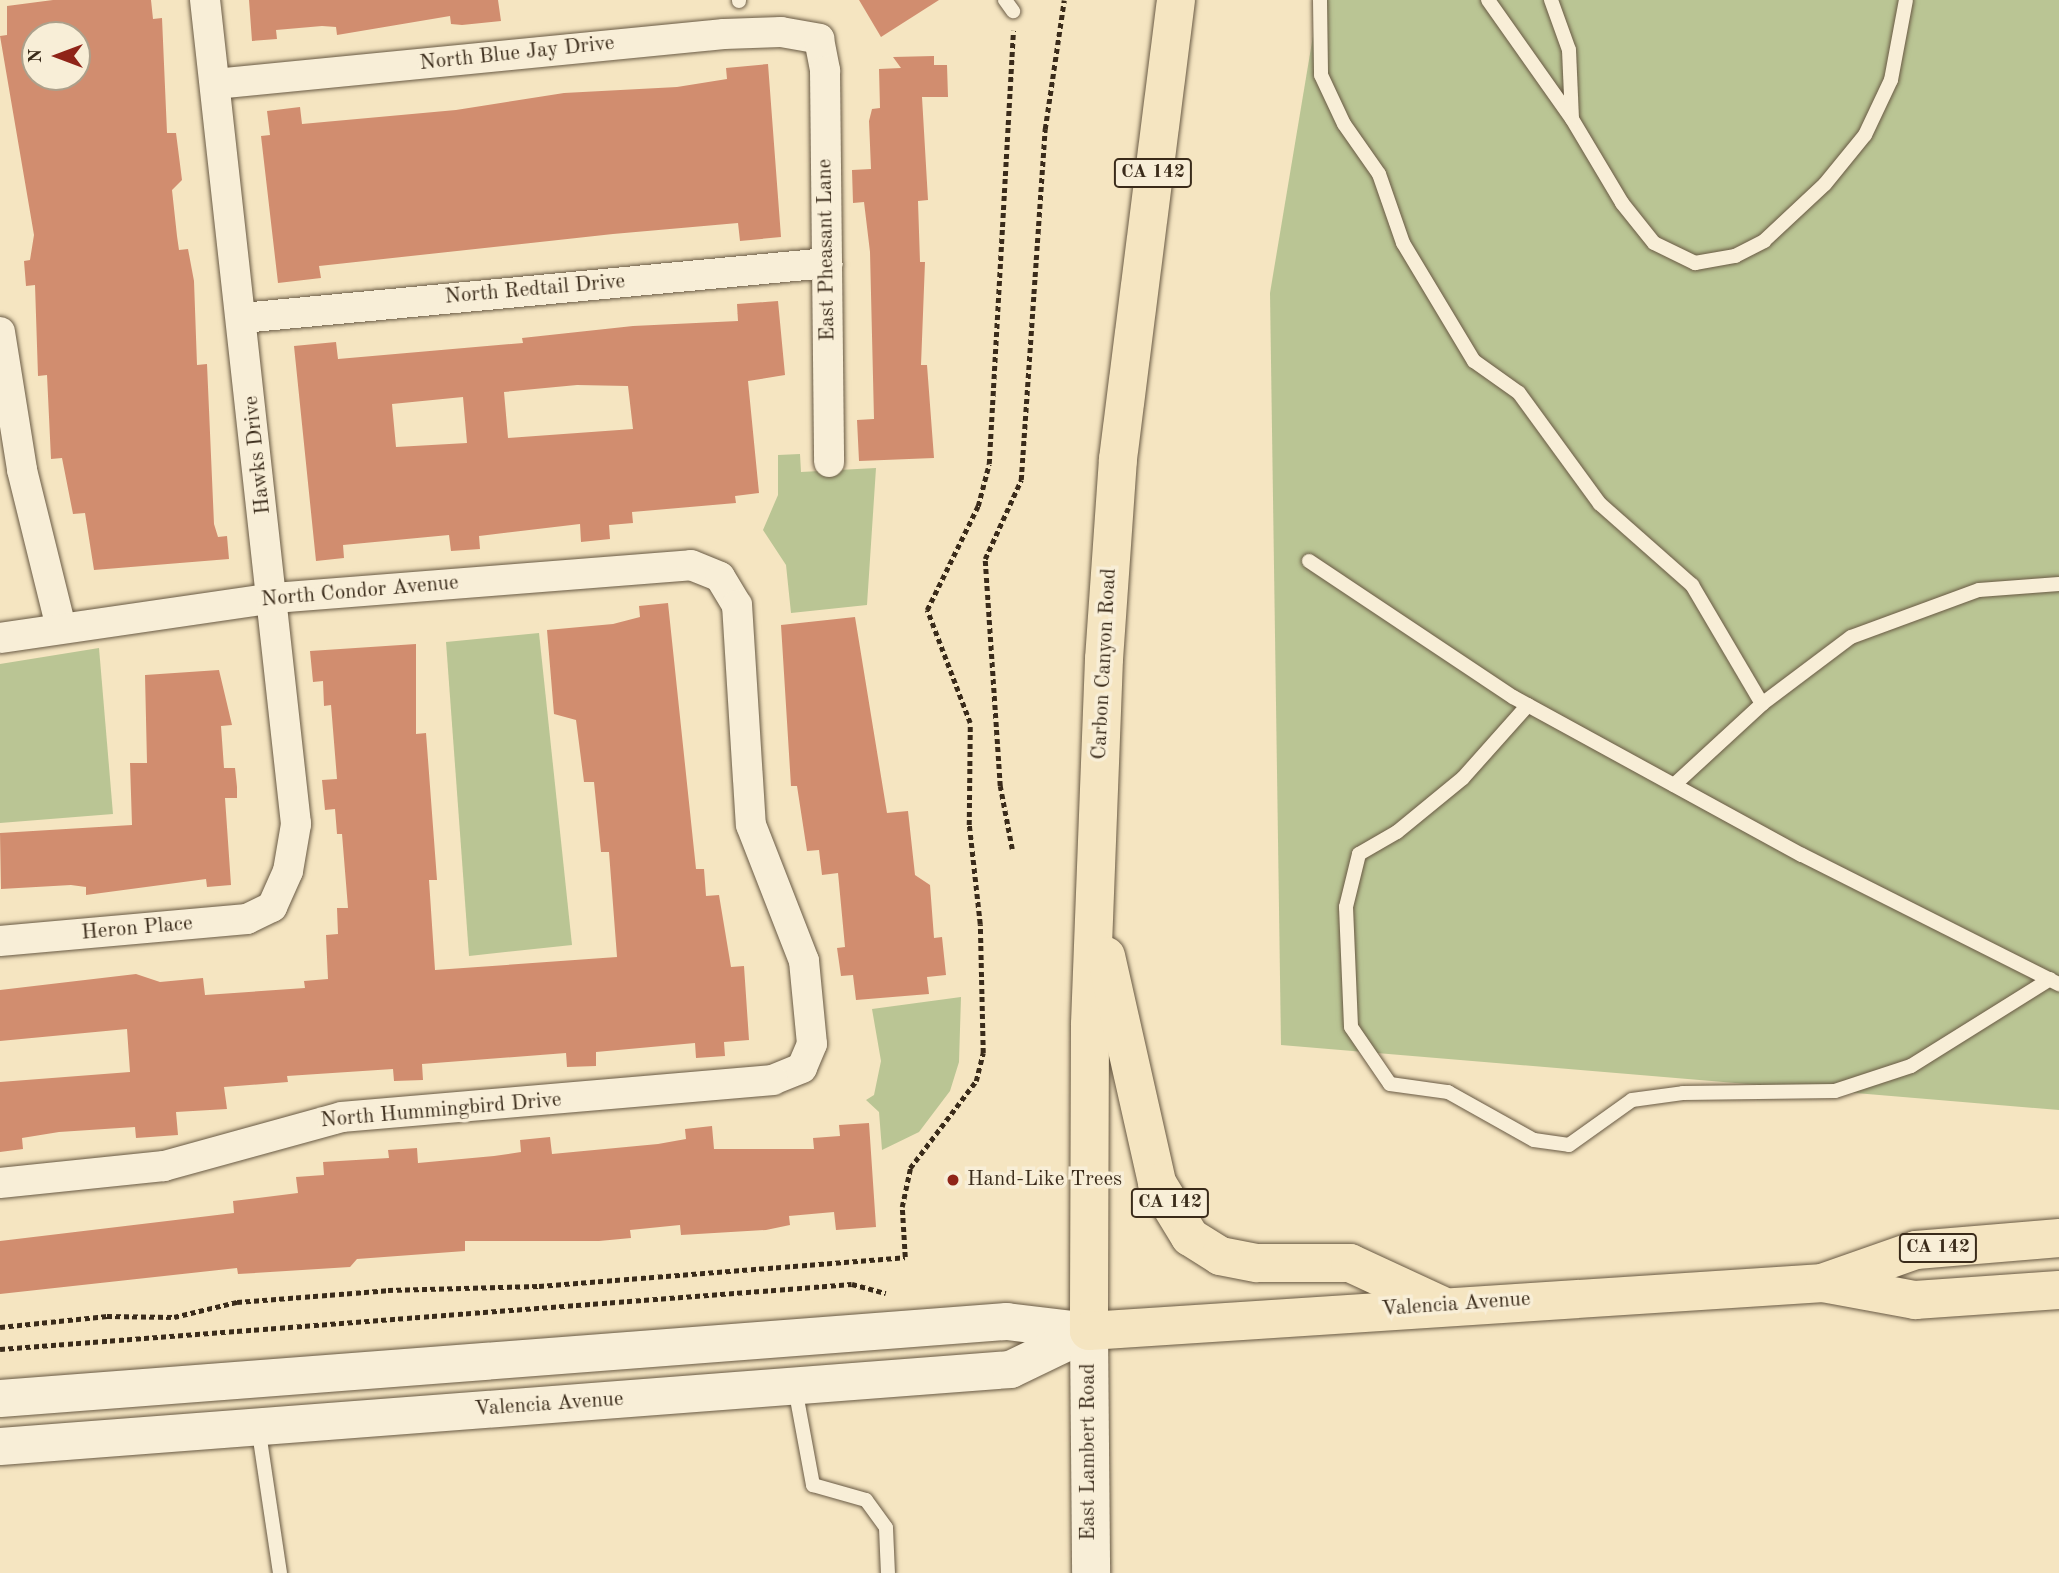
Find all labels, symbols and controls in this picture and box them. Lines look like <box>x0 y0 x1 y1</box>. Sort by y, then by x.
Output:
north arrow <box>21 21 91 91</box>
street label: North Blue Jay Drive <box>418 31 616 77</box>
text: N <box>27 49 46 63</box>
road number: CA 142 <box>1113 158 1193 188</box>
street label: East Pheasant Lane <box>813 159 841 341</box>
street label: North Redtail Drive <box>444 270 626 310</box>
street label: Hawks Drive <box>239 394 277 516</box>
street label: Carbon Canyon Road <box>1087 568 1123 760</box>
street label: North Condor Avenue <box>260 571 460 613</box>
street label: Heron Place <box>80 912 194 946</box>
street label: North Hummingbird Drive <box>320 1088 562 1134</box>
place label: Hand-Like Trees <box>967 1167 1122 1193</box>
marker: Hand-Like Trees <box>945 1172 961 1188</box>
road number: CA 142 <box>1130 1188 1210 1218</box>
road number: CA 142 <box>1898 1232 1978 1264</box>
street label: Valencia Avenue <box>1381 1287 1531 1323</box>
street label: East Lambert Road <box>1076 1363 1102 1541</box>
street label: Valencia Avenue <box>474 1387 624 1423</box>

